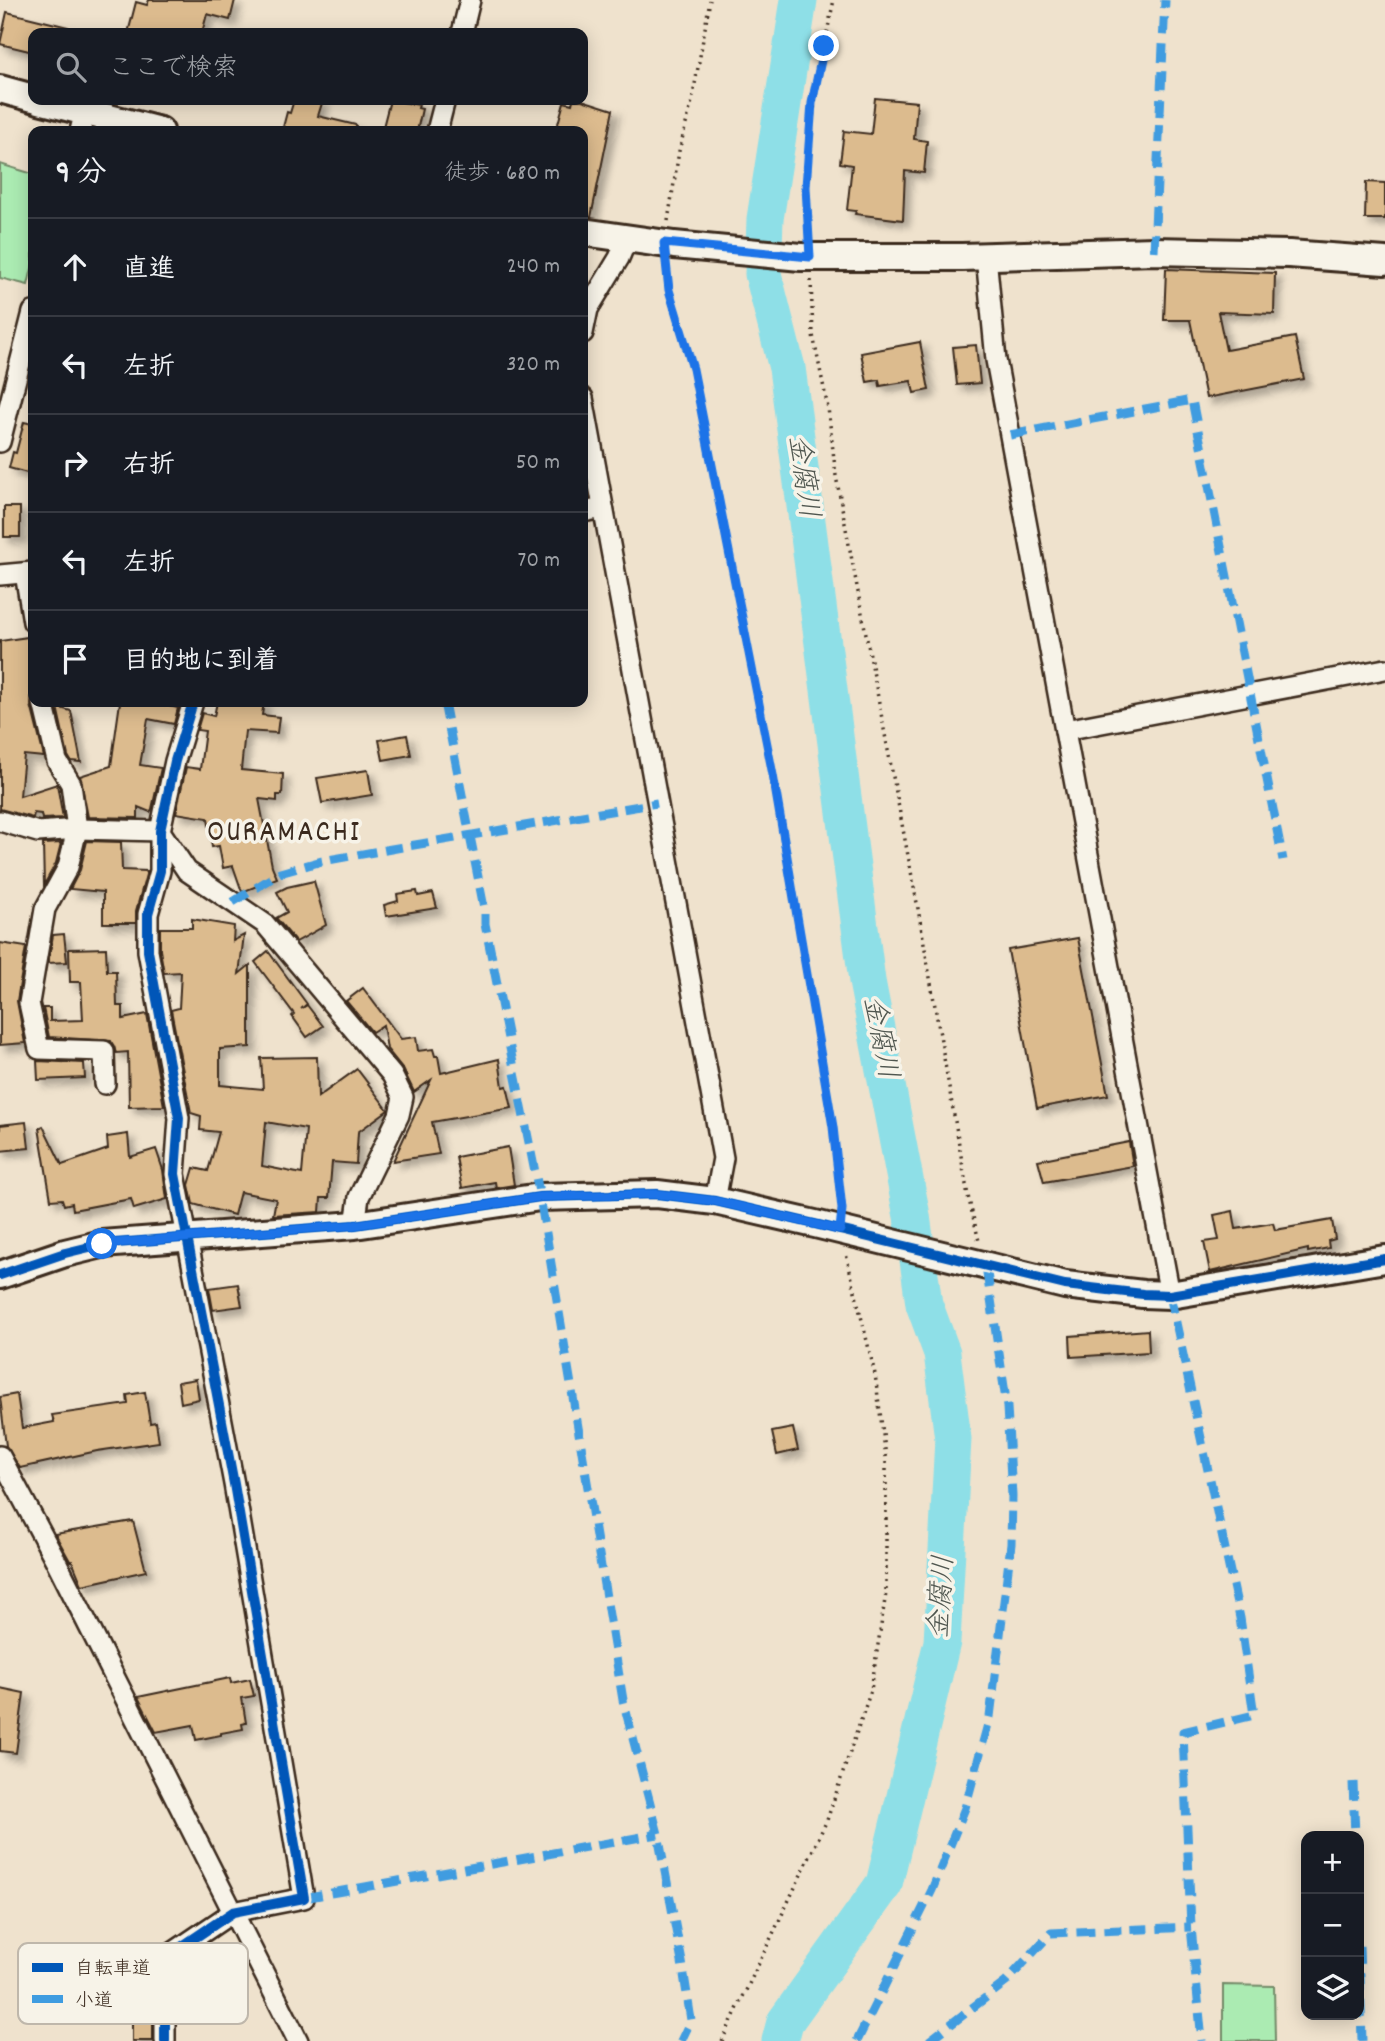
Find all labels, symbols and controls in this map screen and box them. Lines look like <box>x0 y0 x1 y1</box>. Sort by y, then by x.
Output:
search box <box>28 28 588 105</box>
route end <box>808 30 839 61</box>
icon: search <box>52 48 90 86</box>
text: ここで検索 <box>108 51 238 88</box>
text: 9 分 <box>56 154 107 197</box>
text: 徒歩 · 680 m <box>444 158 560 191</box>
icon: ahead <box>56 248 94 286</box>
text: 240 m <box>507 251 560 284</box>
text: 直進 <box>123 252 175 289</box>
icon: left <box>56 346 94 384</box>
text: 320 m <box>506 349 560 382</box>
text: 左折 <box>123 350 175 387</box>
water label: 金腐川 <box>775 433 827 521</box>
icon: right <box>56 444 94 482</box>
text: 50 m <box>516 447 560 480</box>
text: 右折 <box>123 448 175 485</box>
icon: left <box>56 542 94 580</box>
text: 70 m <box>518 545 560 578</box>
text: 左折 <box>123 546 175 583</box>
icon: arrive <box>56 640 94 678</box>
text: 目的地に到着 <box>123 644 279 681</box>
district label: OURAMACHI <box>207 813 361 856</box>
water label: 金腐川 <box>850 993 906 1083</box>
route start <box>86 1228 117 1259</box>
water label: 金腐川 <box>921 1554 967 1640</box>
map controls <box>1301 1831 1364 2020</box>
button: + <box>1301 1831 1364 1894</box>
button: − <box>1301 1894 1364 1957</box>
legend <box>18 1943 248 2024</box>
text: 自転車道 <box>75 1957 151 1984</box>
button: layers <box>1301 1957 1364 2020</box>
text: 小道 <box>75 1989 113 2016</box>

